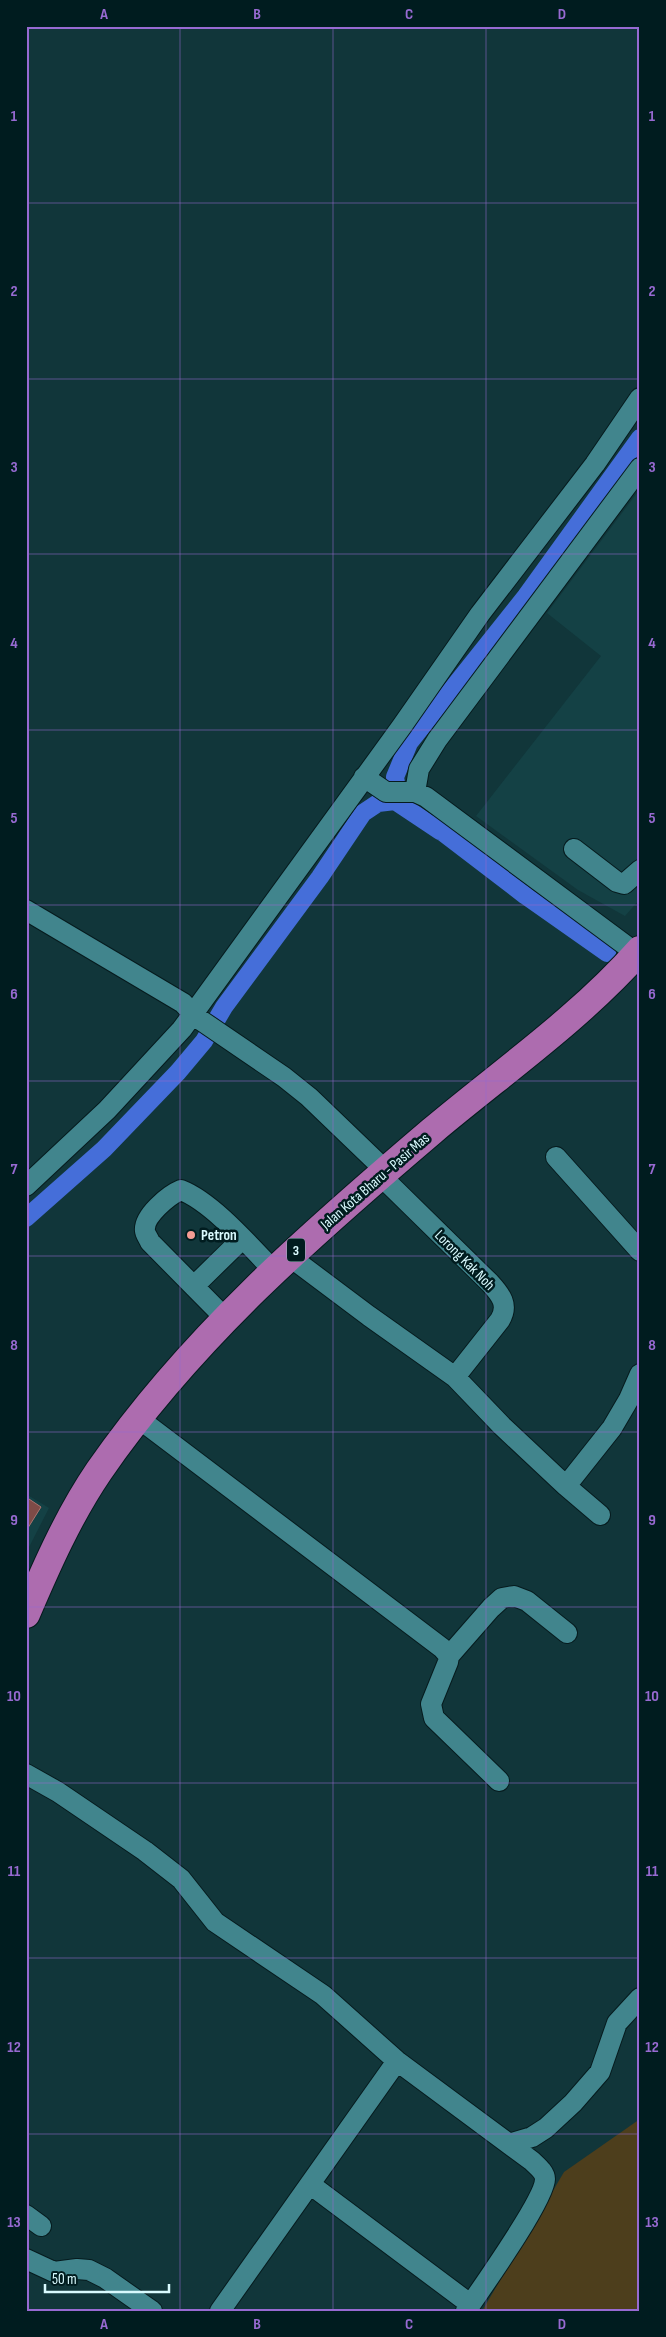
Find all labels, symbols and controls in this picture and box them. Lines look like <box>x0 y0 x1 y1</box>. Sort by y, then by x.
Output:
text: A <box>99 5 108 24</box>
text: B <box>253 5 261 24</box>
text: C <box>405 5 413 24</box>
text: D <box>558 5 566 24</box>
text: 1 <box>11 107 18 126</box>
text: 1 <box>649 107 656 126</box>
text: 2 <box>10 282 18 301</box>
text: 2 <box>648 282 656 301</box>
text: 3 <box>10 458 18 477</box>
text: 3 <box>648 458 656 477</box>
text: 4 <box>10 634 18 653</box>
text: 4 <box>648 634 656 653</box>
text: 5 <box>10 809 18 828</box>
text: 5 <box>648 809 656 828</box>
text: 6 <box>10 985 18 1004</box>
text: 6 <box>648 985 656 1004</box>
street label: Jalan Kota Bharu - Pasir Mas <box>316 1129 434 1235</box>
text: 7 <box>11 1160 18 1179</box>
text: 7 <box>649 1160 656 1179</box>
place label: Petron <box>201 1226 237 1245</box>
street label: Lorong Kak Noh <box>430 1226 499 1295</box>
marker: Petron <box>185 1229 197 1241</box>
road number: 3 <box>287 1238 305 1262</box>
text: 8 <box>10 1336 18 1355</box>
text: 8 <box>648 1336 656 1355</box>
text: 9 <box>10 1511 18 1530</box>
text: 9 <box>648 1511 656 1530</box>
text: 10 <box>7 1687 21 1706</box>
text: 10 <box>645 1687 659 1706</box>
text: 11 <box>8 1862 21 1881</box>
text: 11 <box>646 1862 659 1881</box>
text: 12 <box>7 2038 21 2057</box>
text: 12 <box>645 2038 659 2057</box>
text: 13 <box>7 2213 21 2232</box>
text: 13 <box>645 2213 659 2232</box>
scale bar <box>45 2262 169 2294</box>
text: 50 m <box>52 2270 77 2289</box>
text: A <box>99 2315 108 2334</box>
text: B <box>253 2315 261 2334</box>
text: C <box>405 2315 413 2334</box>
text: D <box>558 2315 566 2334</box>

